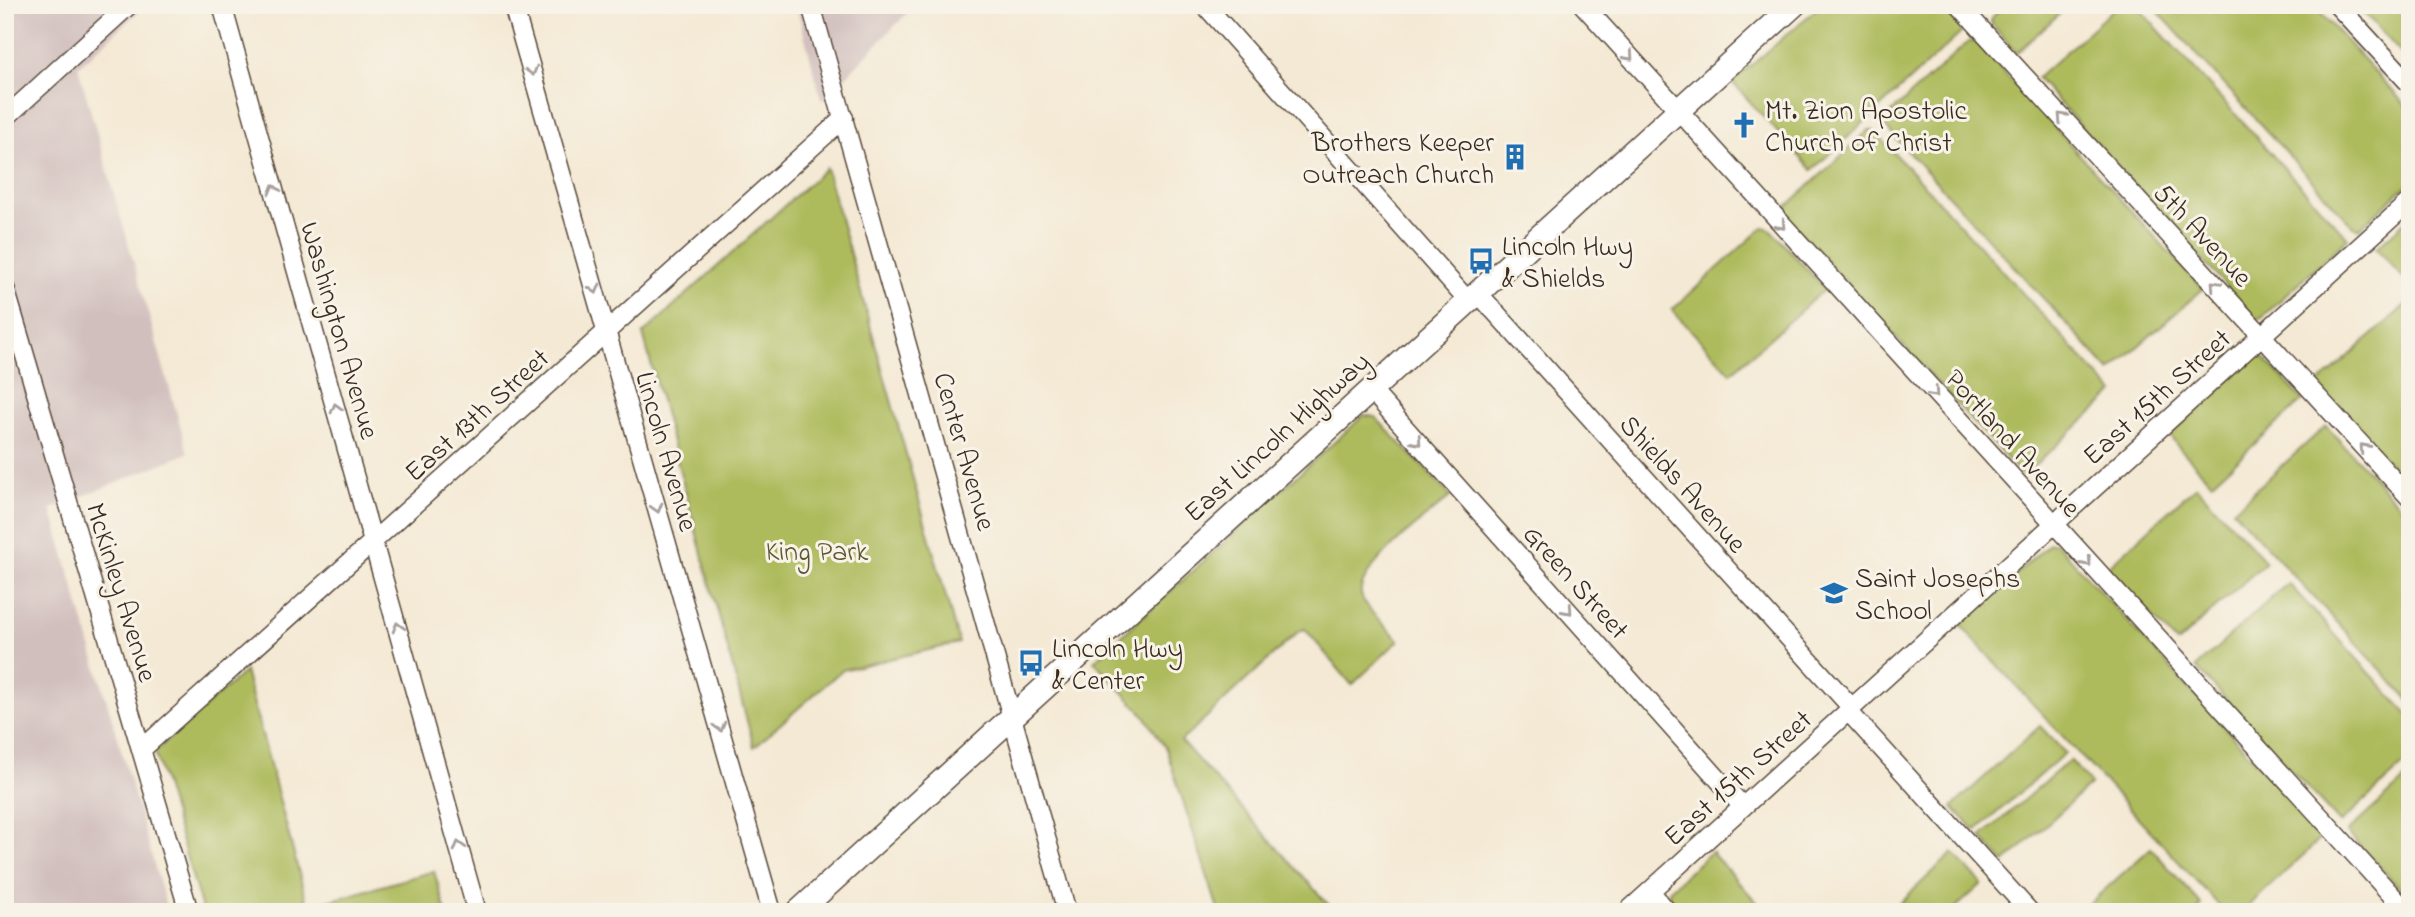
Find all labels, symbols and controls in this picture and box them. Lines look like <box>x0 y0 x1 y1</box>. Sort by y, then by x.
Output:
one-way arrow <box>1621 48 1633 61</box>
one-way arrow <box>523 65 538 77</box>
place label: Mt. Zion Apostolic Church of Christ <box>1765 92 1968 165</box>
church icon: Mt. Zion Apostolic Church of Christ <box>1729 110 1759 140</box>
one-way arrow <box>2057 112 2070 125</box>
place label: Brothers Keeper Outreach Church <box>1302 124 1494 197</box>
building icon: Brothers Keeper Outreach Church <box>1500 142 1530 172</box>
street label: 5th Avenue <box>2142 175 2261 298</box>
one-way arrow <box>268 183 282 195</box>
one-way arrow <box>1773 217 1785 230</box>
street label: Washington Avenue <box>287 218 388 445</box>
place label: Lincoln Hwy & Shields <box>1502 228 1633 301</box>
bus stop icon: Lincoln Hwy & Shields <box>1466 246 1496 276</box>
one-way arrow <box>2211 280 2224 293</box>
one-way arrow <box>586 283 601 295</box>
street label: East 15th Street <box>2075 320 2242 477</box>
street label: East 13th Street <box>396 340 560 493</box>
street label: East Lincoln Highway <box>1176 343 1381 534</box>
street label: Portland Avenue <box>1934 361 2090 528</box>
street label: Lincoln Avenue <box>622 367 707 537</box>
street label: Center Avenue <box>920 368 1005 536</box>
one-way arrow <box>1926 385 1938 398</box>
one-way arrow <box>330 402 344 414</box>
street label: Shields Avenue <box>1608 407 1755 564</box>
one-way arrow <box>1408 433 1421 446</box>
one-way arrow <box>2360 443 2372 456</box>
street label: McKinley Avenue <box>73 498 166 688</box>
one-way arrow <box>649 502 664 514</box>
street label: Green Street <box>1511 517 1637 650</box>
park label: King Park <box>766 533 869 574</box>
one-way arrow <box>2079 553 2091 566</box>
place label: Saint Josephs School <box>1855 560 2020 633</box>
school or university icon: Saint Josephs School <box>1819 578 1849 608</box>
one-way arrow <box>1560 602 1572 615</box>
one-way arrow <box>391 621 406 633</box>
place label: Lincoln Hwy & Center <box>1052 630 1183 703</box>
bus stop icon: Lincoln Hwy & Center <box>1016 648 1046 678</box>
street label: East 15th Street <box>1656 701 1823 858</box>
one-way arrow <box>711 721 726 733</box>
one-way arrow <box>453 840 467 852</box>

